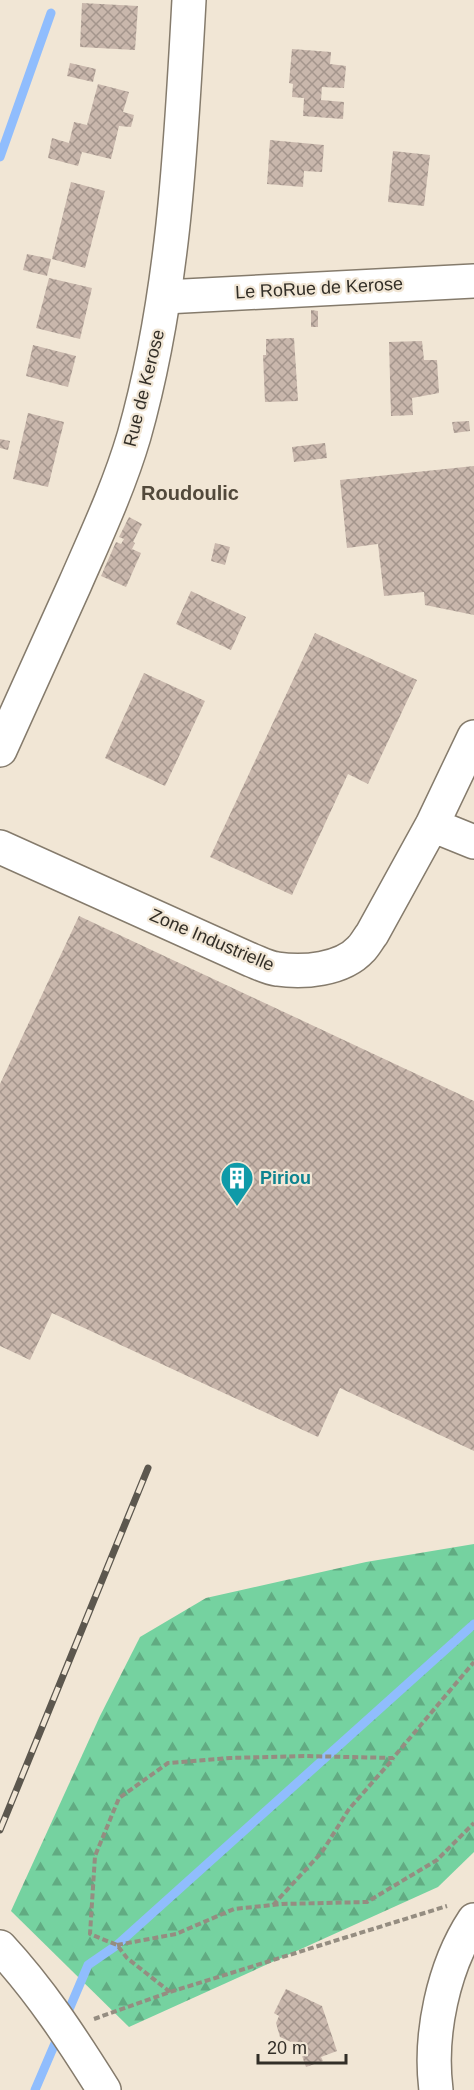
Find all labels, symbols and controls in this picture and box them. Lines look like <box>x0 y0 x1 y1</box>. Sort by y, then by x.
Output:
street label: Le RoRue de Kerose <box>235 274 403 302</box>
street label: Rue de Kerose <box>120 327 168 449</box>
district label: Roudoulic <box>141 482 239 504</box>
street label: Zone Industrielle <box>147 905 277 975</box>
building icon: Piriou <box>219 1160 255 1207</box>
place label: Piriou <box>260 1168 311 1188</box>
scale bar <box>258 2027 346 2065</box>
text: 20 m <box>267 2038 307 2058</box>

